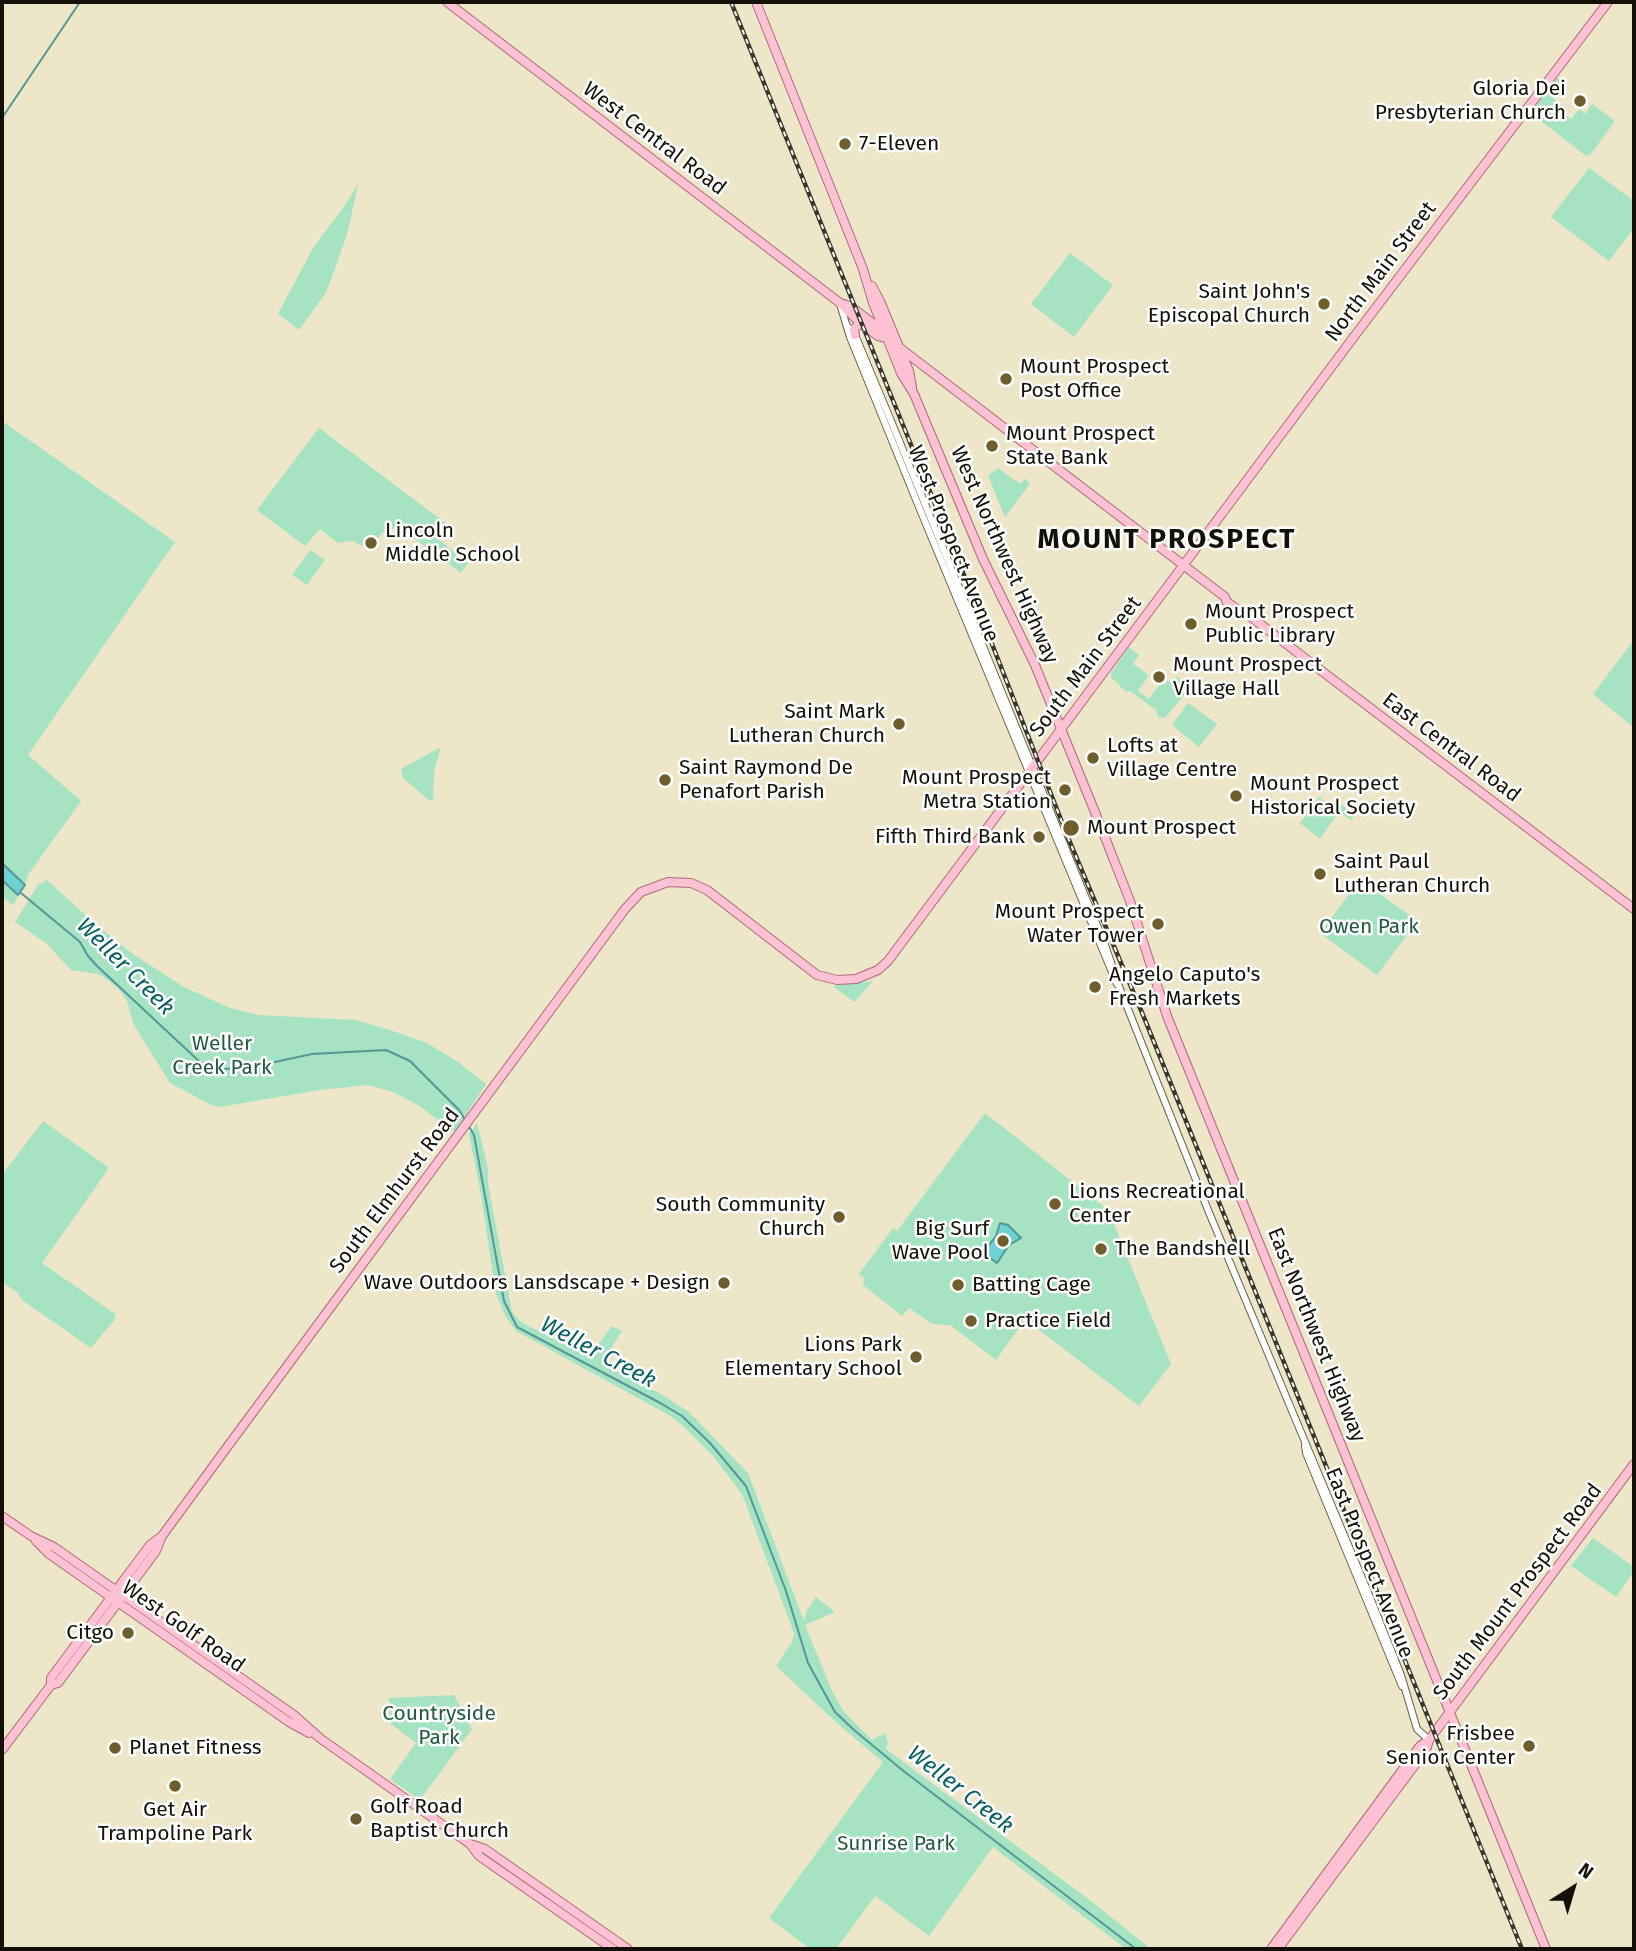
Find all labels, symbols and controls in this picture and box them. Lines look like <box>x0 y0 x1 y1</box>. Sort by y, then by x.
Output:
place label: Gloria Dei Presbyterian Church <box>1375 76 1566 126</box>
street label: West Central Road <box>577 77 731 201</box>
marker: Gloria Dei Presbyterian Church <box>1572 93 1588 109</box>
place label: 7-Eleven <box>859 131 939 157</box>
marker: 7-Eleven <box>837 136 853 152</box>
street label: North Main Street <box>1320 197 1442 347</box>
place label: Saint John's Episcopal Church <box>1148 279 1310 329</box>
marker: Saint John's Episcopal Church <box>1316 296 1332 312</box>
place label: Mount Prospect Post Office <box>1020 354 1169 404</box>
marker: Mount Prospect Post Office <box>998 371 1014 387</box>
place label: Mount Prospect State Bank <box>1006 421 1155 471</box>
marker: Mount Prospect State Bank <box>984 438 1000 454</box>
street label: West Prospect Avenue <box>902 442 1004 646</box>
street label: West Northwest Highway <box>945 442 1063 668</box>
place label: Lincoln Middle School <box>385 518 520 568</box>
district label: MOUNT PROSPECT <box>1039 523 1295 557</box>
marker: Lincoln Middle School <box>363 535 379 551</box>
street label: South Main Street <box>1025 592 1147 742</box>
place label: Mount Prospect Public Library <box>1205 599 1354 649</box>
marker: Mount Prospect Public Library <box>1183 616 1199 632</box>
place label: Mount Prospect Village Hall <box>1173 652 1322 702</box>
marker: Mount Prospect Village Hall <box>1151 669 1167 685</box>
street label: East Central Road <box>1377 688 1525 808</box>
place label: Saint Mark Lutheran Church <box>729 699 885 749</box>
marker: Saint Mark Lutheran Church <box>891 716 907 732</box>
place label: Lofts at Village Centre <box>1107 733 1237 783</box>
marker: Lofts at Village Centre <box>1085 750 1101 766</box>
place label: Saint Raymond De Penafort Parish <box>679 755 853 805</box>
place label: Mount Prospect Metra Station <box>902 765 1051 815</box>
place label: Mount Prospect Historical Society <box>1250 771 1415 821</box>
marker: Saint Raymond De Penafort Parish <box>657 772 673 788</box>
marker: Mount Prospect Metra Station <box>1057 782 1073 798</box>
marker: Mount Prospect Historical Society <box>1228 788 1244 804</box>
place label: Mount Prospect <box>1087 815 1236 841</box>
marker: Mount Prospect <box>1061 818 1081 838</box>
place label: Fifth Third Bank <box>875 824 1025 850</box>
marker: Fifth Third Bank <box>1031 829 1047 845</box>
place label: Saint Paul Lutheran Church <box>1334 849 1490 899</box>
marker: Saint Paul Lutheran Church <box>1312 866 1328 882</box>
place label: Mount Prospect Water Tower <box>995 899 1144 949</box>
water label: Weller Creek <box>70 912 180 1022</box>
park label: Owen Park <box>1319 914 1419 940</box>
marker: Mount Prospect Water Tower <box>1150 916 1166 932</box>
place label: Angelo Caputo's Fresh Markets <box>1109 962 1260 1012</box>
marker: Angelo Caputo's Fresh Markets <box>1087 979 1103 995</box>
park label: Weller Creek Park <box>172 1031 272 1081</box>
street label: South Elmhurst Road <box>325 1103 465 1279</box>
place label: Lions Recreational Center <box>1069 1179 1245 1229</box>
place label: South Community Church <box>656 1192 825 1242</box>
marker: Lions Recreational Center <box>1047 1196 1063 1212</box>
marker: South Community Church <box>831 1209 847 1225</box>
place label: Big Surf Wave Pool <box>892 1216 989 1266</box>
street label: East Northwest Highway <box>1261 1224 1371 1446</box>
marker: Big Surf Wave Pool <box>995 1233 1011 1249</box>
place label: The Bandshell <box>1115 1236 1250 1262</box>
marker: The Bandshell <box>1093 1241 1109 1257</box>
place label: Wave Outdoors Lansdscape + Design <box>364 1270 710 1296</box>
place label: Batting Cage <box>972 1272 1091 1298</box>
marker: Wave Outdoors Lansdscape + Design <box>716 1275 732 1291</box>
marker: Batting Cage <box>950 1277 966 1293</box>
place label: Practice Field <box>985 1308 1111 1334</box>
water label: Weller Creek <box>535 1311 661 1395</box>
marker: Practice Field <box>963 1313 979 1329</box>
place label: Lions Park Elementary School <box>724 1332 902 1382</box>
marker: Lions Park Elementary School <box>908 1349 924 1365</box>
street label: East Prospect Avenue <box>1319 1464 1419 1662</box>
street label: South Mount Prospect Road <box>1428 1479 1608 1705</box>
street label: West Golf Road <box>117 1575 249 1679</box>
place label: Citgo <box>66 1620 114 1646</box>
marker: Citgo <box>120 1625 136 1641</box>
park label: Countryside Park <box>382 1701 496 1751</box>
place label: Frisbee Senior Center <box>1386 1721 1515 1771</box>
place label: Planet Fitness <box>129 1735 262 1761</box>
marker: Frisbee Senior Center <box>1521 1738 1537 1754</box>
marker: Planet Fitness <box>107 1740 123 1756</box>
water label: Weller Creek <box>901 1740 1019 1840</box>
marker: Get Air Trampoline Park <box>167 1778 183 1794</box>
place label: Golf Road Baptist Church <box>370 1794 509 1844</box>
place label: Get Air Trampoline Park <box>98 1797 252 1847</box>
marker: Golf Road Baptist Church <box>348 1811 364 1827</box>
park label: Sunrise Park <box>837 1831 955 1857</box>
north arrow <box>1538 1853 1608 1923</box>
text: N <box>1574 1858 1598 1884</box>

